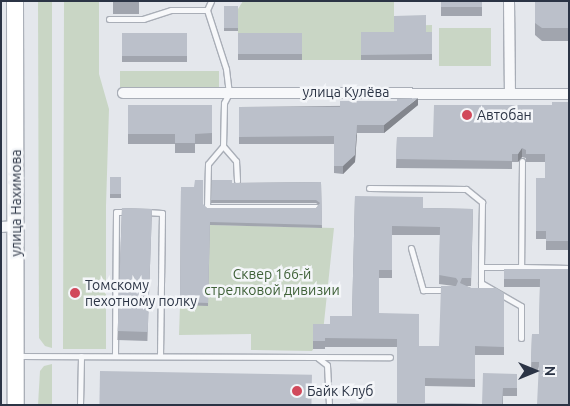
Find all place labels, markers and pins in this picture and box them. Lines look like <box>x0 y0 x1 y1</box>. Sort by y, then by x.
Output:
place label: Автобан <box>477 107 532 123</box>
marker: Автобан <box>461 109 473 121</box>
place label: Томскому пехотному полку <box>85 277 197 310</box>
marker: Томскому пехотному полку <box>69 287 81 299</box>
place label: Байк Клуб <box>307 383 374 399</box>
marker: Байк Клуб <box>291 385 303 397</box>

